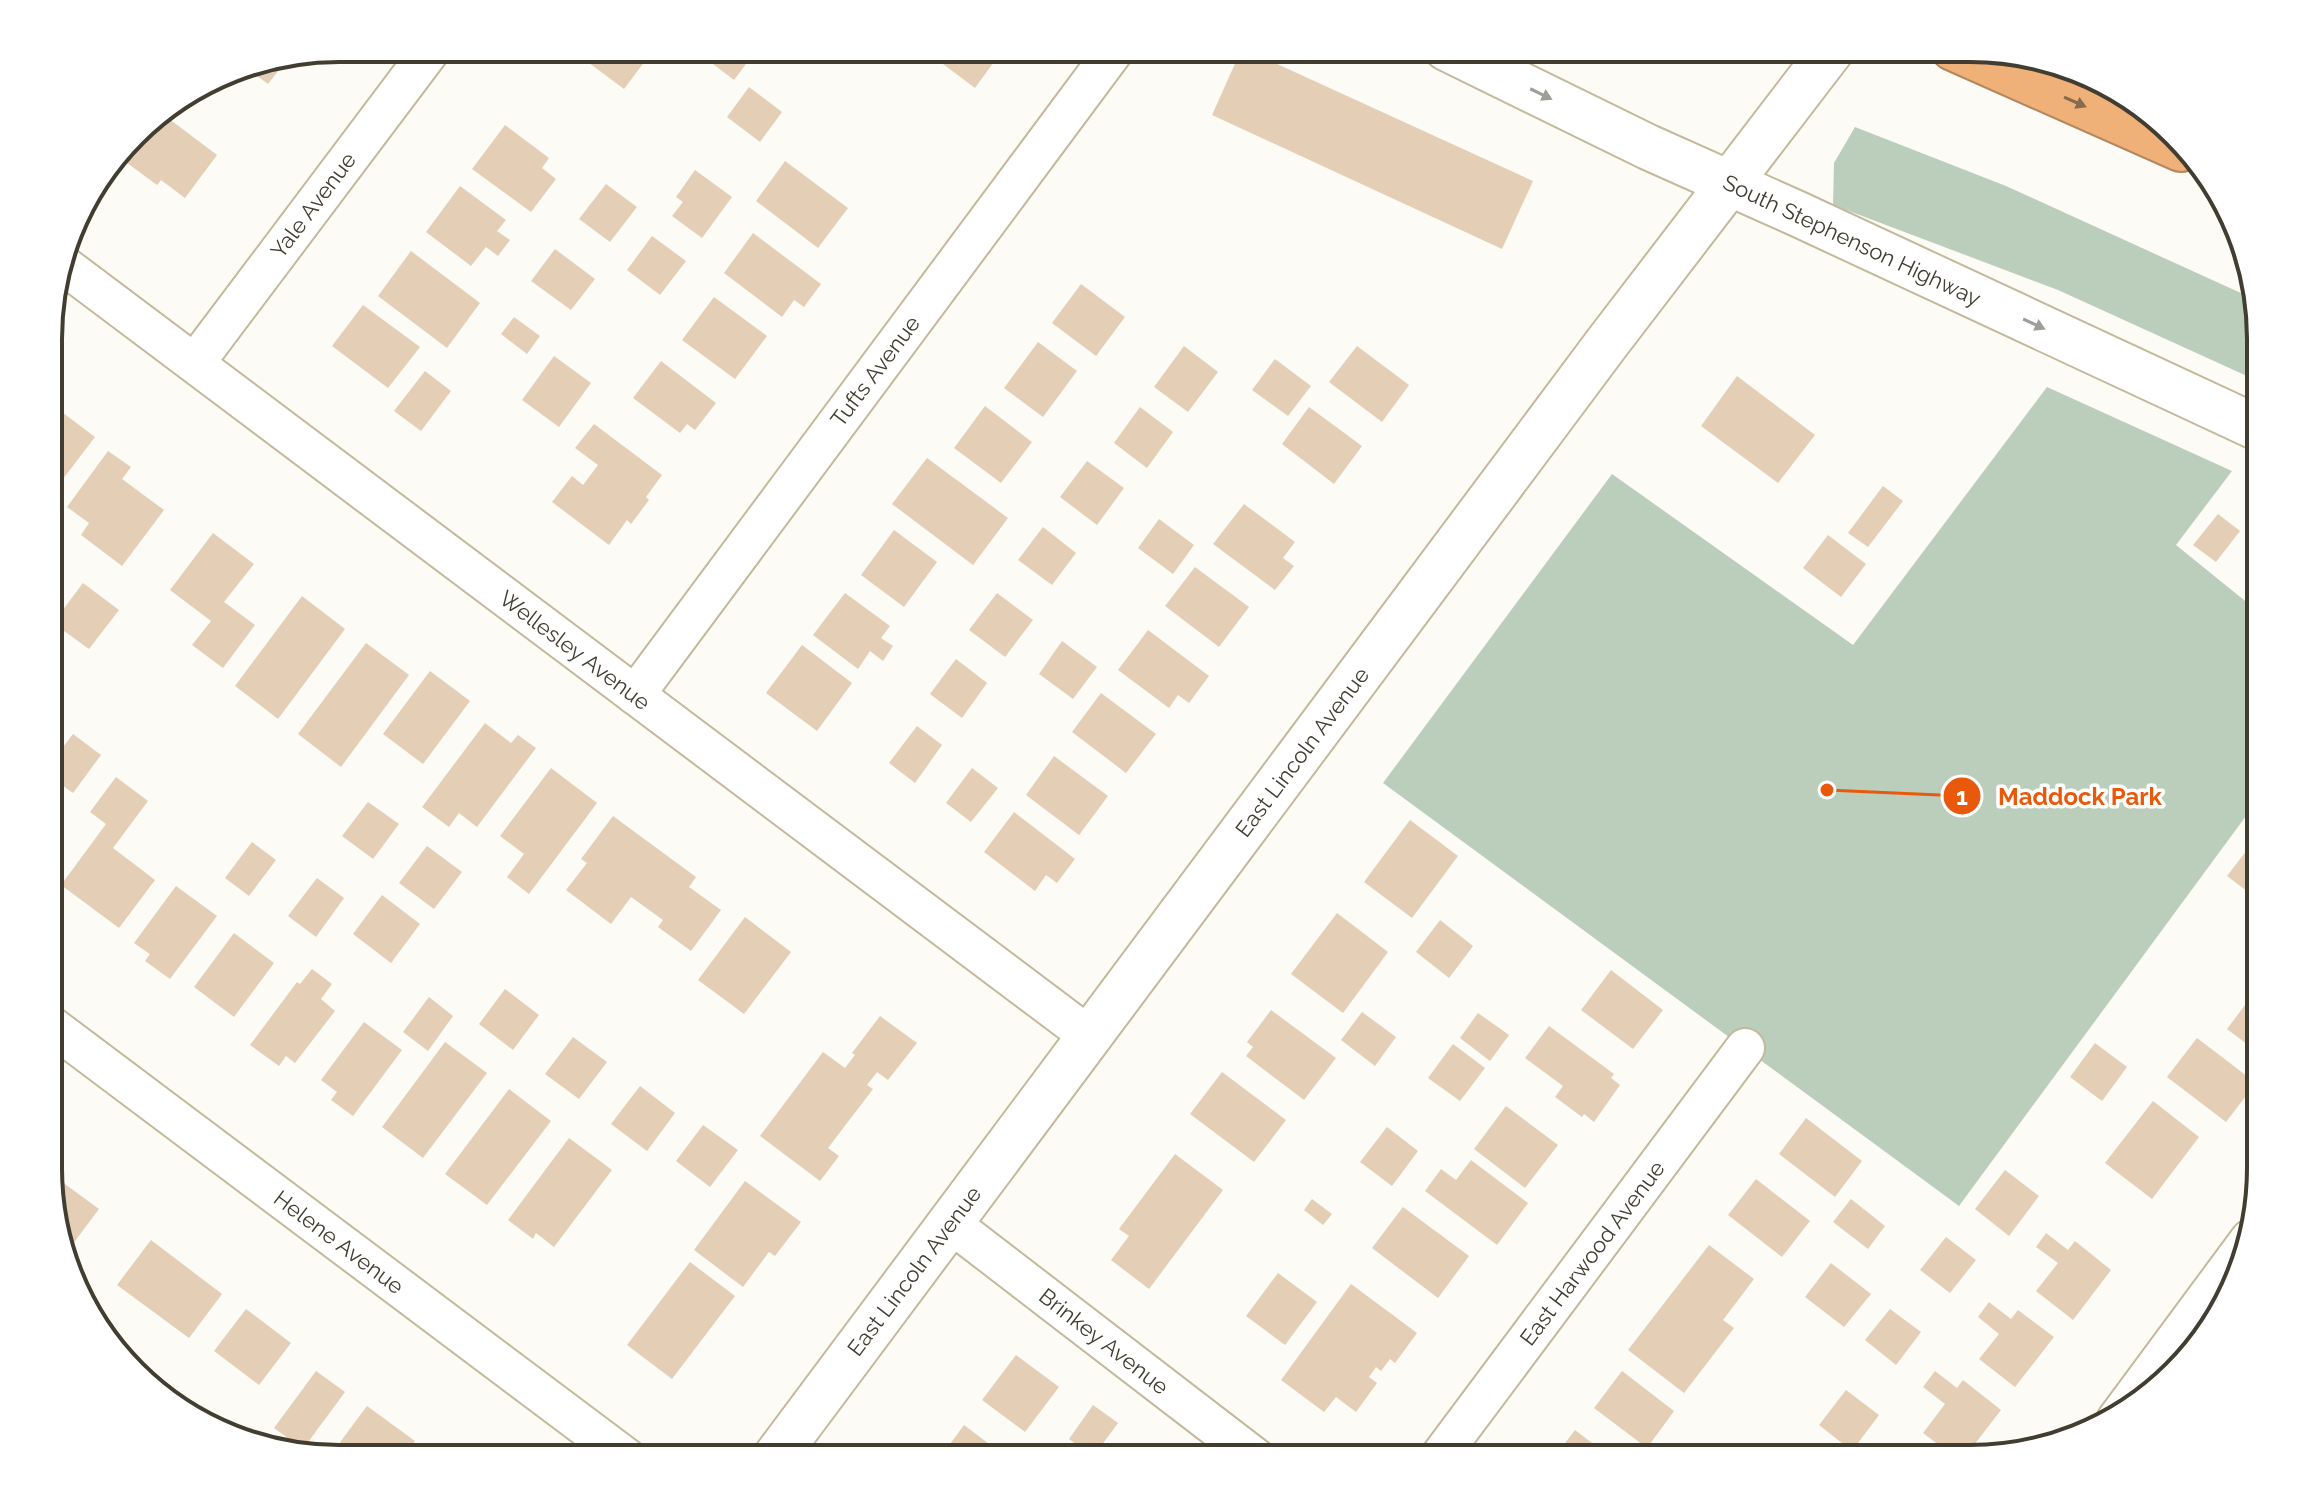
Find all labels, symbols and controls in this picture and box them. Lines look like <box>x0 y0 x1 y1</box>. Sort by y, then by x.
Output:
one-way arrow <box>1529 88 1552 101</box>
one-way arrow <box>2064 96 2087 109</box>
street label: Yale Avenue <box>265 147 361 263</box>
street label: South Stephenson Highway <box>1719 169 1985 311</box>
street label: Tufts Avenue <box>825 310 925 432</box>
one-way arrow <box>2022 317 2045 331</box>
street label: Wellesley Avenue <box>495 585 656 715</box>
street label: East Lincoln Avenue <box>1230 662 1374 842</box>
callout: Maddock Park <box>1942 772 2178 820</box>
text: 1 <box>1956 782 1968 811</box>
text: Maddock Park <box>1998 782 2163 811</box>
street label: East Harwood Avenue <box>1514 1156 1670 1350</box>
street label: East Lincoln Avenue <box>842 1181 986 1361</box>
street label: Helene Avenue <box>269 1185 409 1299</box>
street label: Brinkey Avenue <box>1034 1282 1174 1400</box>

